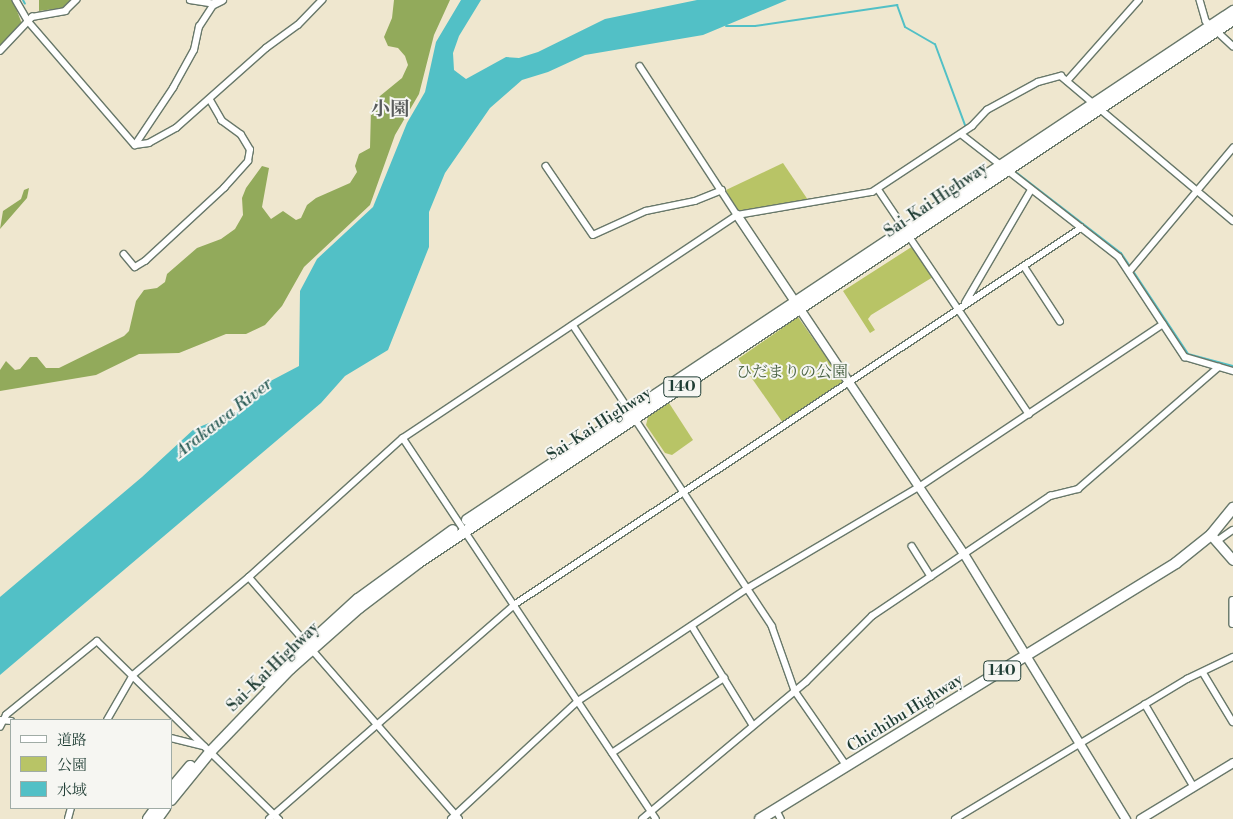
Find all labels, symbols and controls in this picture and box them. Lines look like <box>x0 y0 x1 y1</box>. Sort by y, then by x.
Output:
district label: 小園 <box>371 99 409 121</box>
street label: Sai-Kai Highway <box>881 158 991 242</box>
park label: ひだまりの公園 <box>736 362 848 382</box>
water label: Arakawa River <box>171 373 277 463</box>
road number: 140 <box>663 374 701 400</box>
street label: Sai-Kai Highway <box>543 383 655 465</box>
street label: Sai-Kai Highway <box>223 618 323 716</box>
road number: 140 <box>983 658 1021 684</box>
street label: Chichibu Highway <box>844 670 966 756</box>
legend <box>10 719 172 809</box>
text: 道路 <box>57 731 87 750</box>
text: 公園 <box>57 756 87 775</box>
text: 水域 <box>57 781 87 800</box>

